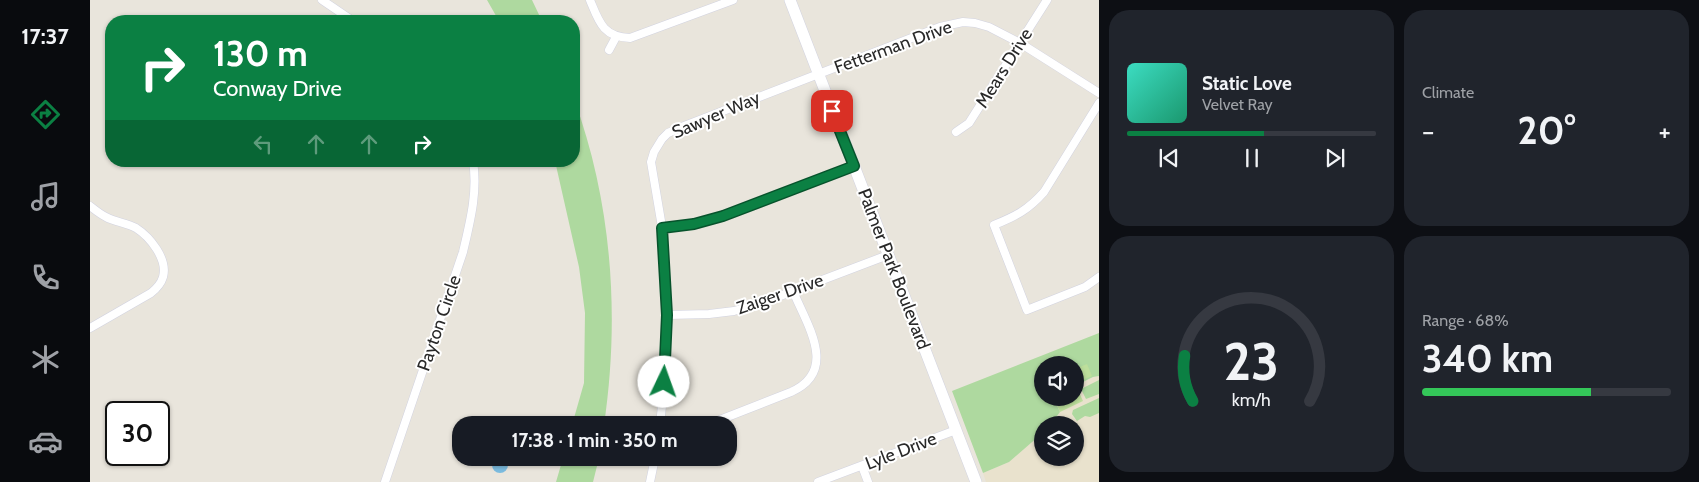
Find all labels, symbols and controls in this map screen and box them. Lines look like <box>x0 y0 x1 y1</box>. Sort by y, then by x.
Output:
street label: Fetterman Drive <box>831 16 955 78</box>
text: 17:37 <box>21 23 69 50</box>
street label: Mears Drive <box>971 24 1037 112</box>
text: 130 m <box>213 32 308 75</box>
icon: right <box>130 35 195 100</box>
text: Static Love <box>1202 72 1292 95</box>
text: Conway Drive <box>213 75 342 102</box>
text: Climate <box>1422 83 1474 102</box>
street label: Sawyer Way <box>669 87 763 143</box>
pin <box>811 90 853 132</box>
text: Velvet Ray <box>1202 95 1273 114</box>
icon: directions <box>28 97 63 132</box>
icon: arrive <box>818 97 846 125</box>
text: 20° <box>1518 107 1575 154</box>
text: − <box>1422 114 1434 148</box>
text: + <box>1659 114 1671 148</box>
icon: left <box>249 130 277 158</box>
icon: ahead <box>302 130 330 158</box>
icon: ahead <box>355 130 383 158</box>
icon: right <box>408 130 436 158</box>
icon: previous <box>1155 144 1183 172</box>
icon: pause <box>1238 144 1266 172</box>
icon: next <box>1321 144 1349 172</box>
icon: music <box>28 179 63 214</box>
street label: Palmer Park Boulevard <box>853 186 935 352</box>
icon: phone <box>28 260 63 295</box>
street label: Zaiger Drive <box>734 269 826 319</box>
street label: Payton Circle <box>412 272 466 374</box>
text: Range · 68% <box>1422 311 1509 330</box>
text: 23 <box>1224 330 1279 393</box>
text: 340 km <box>1422 335 1553 382</box>
icon: climate <box>28 342 63 377</box>
position arrow <box>637 355 689 407</box>
map controls <box>1034 356 1084 466</box>
button: sound <box>1034 356 1084 406</box>
text: km/h <box>1232 389 1271 410</box>
speed limit sign: 30 <box>105 401 170 466</box>
button: layers <box>1034 416 1084 466</box>
icon: car <box>28 424 63 459</box>
street label: Lyle Drive <box>862 427 940 475</box>
text: 17:38 · 1 min · 350 m <box>511 429 678 452</box>

